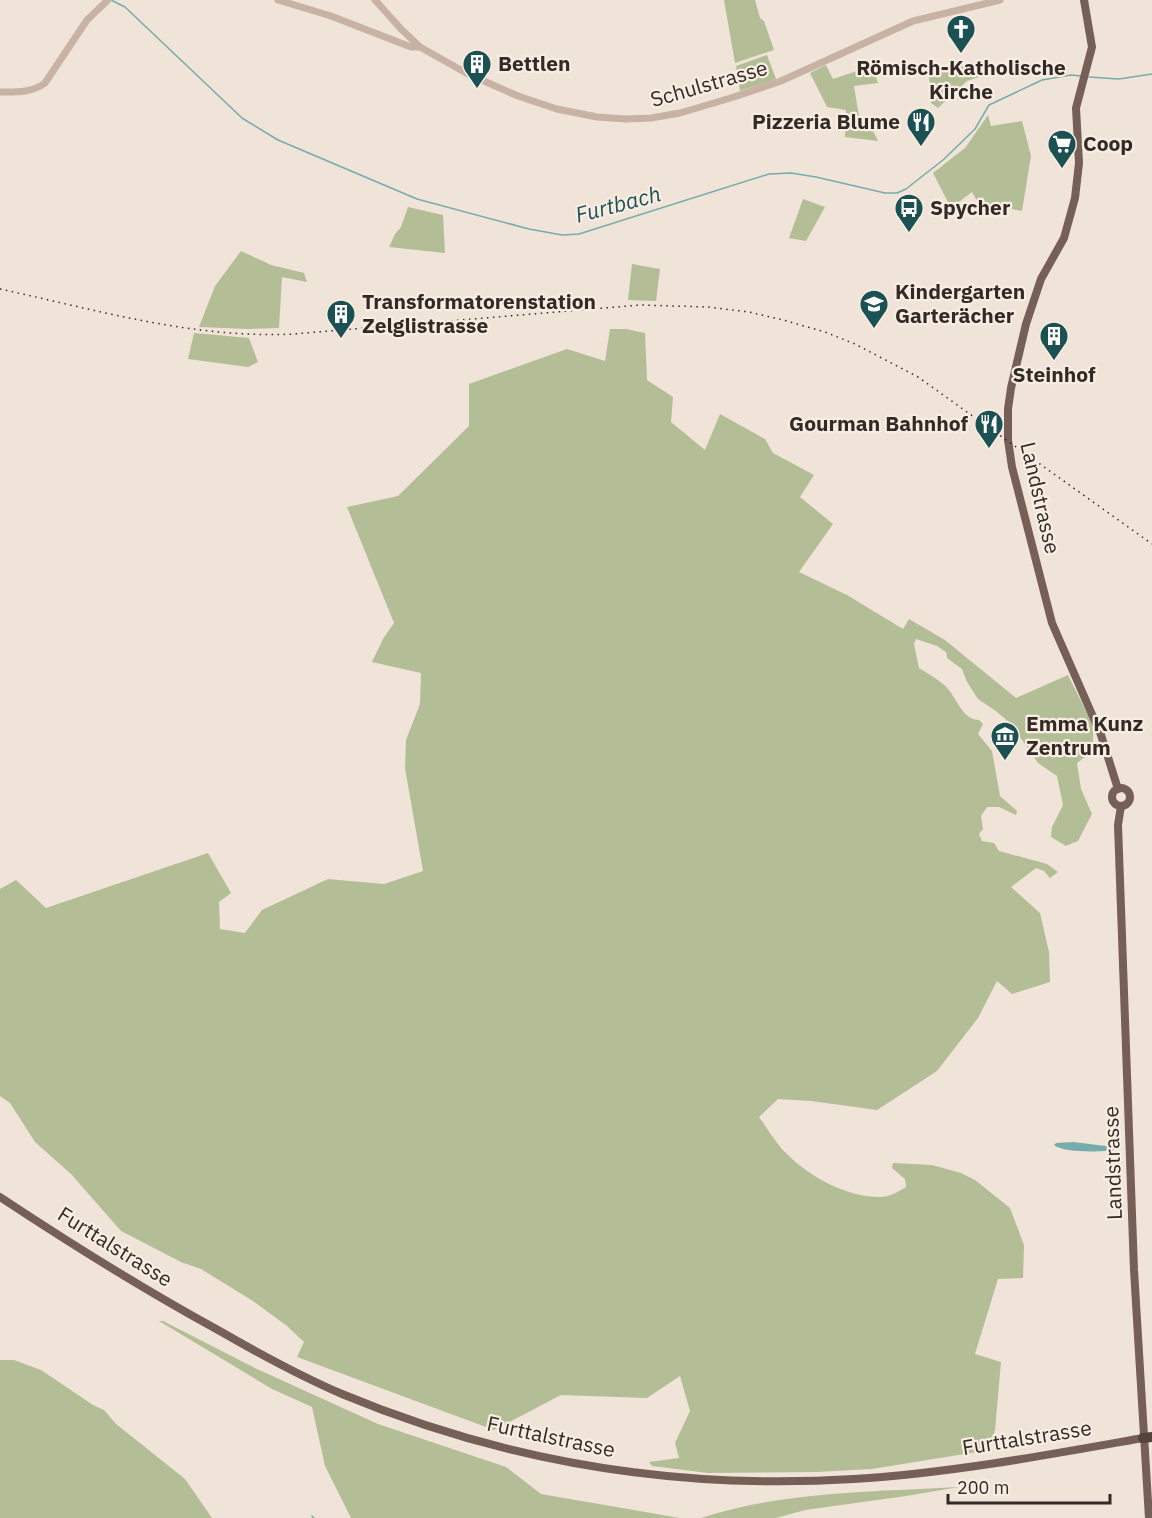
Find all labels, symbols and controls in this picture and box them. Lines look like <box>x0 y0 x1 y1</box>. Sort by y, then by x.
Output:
church icon: Römisch-Katholische Kirche <box>945 13 977 55</box>
building icon: Bettlen <box>461 48 493 90</box>
place label: Bettlen <box>498 49 570 77</box>
street label: Schulstrasse <box>647 53 770 113</box>
place label: Römisch-Katholische Kirche <box>856 53 1066 105</box>
restaurant icon: Pizzeria Blume <box>905 106 937 148</box>
place label: Pizzeria Blume <box>752 107 900 135</box>
supermarket icon: Coop <box>1046 128 1078 170</box>
place label: Coop <box>1083 129 1133 157</box>
water label: Furtbach <box>572 178 664 229</box>
bus stop icon: Spycher <box>893 192 925 234</box>
place label: Spycher <box>930 193 1011 221</box>
place label: Kindergarten Garterächer <box>895 277 1025 329</box>
place label: Transformatorenstation Zelglistrasse <box>362 287 596 339</box>
school or university icon: Kindergarten Garterächer <box>858 288 890 330</box>
building icon: Transformatorenstation Zelglistrasse <box>325 298 357 340</box>
building icon: Steinhof <box>1038 320 1070 362</box>
place label: Steinhof <box>1012 360 1096 388</box>
restaurant icon: Gourman Bahnhof <box>973 408 1005 450</box>
place label: Gourman Bahnhof <box>789 409 968 437</box>
street label: Landstrasse <box>1015 439 1067 556</box>
place label: Emma Kunz Zentrum <box>1026 709 1143 761</box>
museum icon: Emma Kunz Zentrum <box>989 720 1021 762</box>
street label: Landstrasse <box>1096 1106 1128 1220</box>
street label: Furttalstrasse <box>53 1200 178 1293</box>
street label: Furttalstrasse <box>484 1409 618 1463</box>
street label: Furttalstrasse <box>960 1413 1094 1461</box>
scale bar <box>948 1467 1110 1505</box>
text: 200 m <box>957 1476 1009 1499</box>

